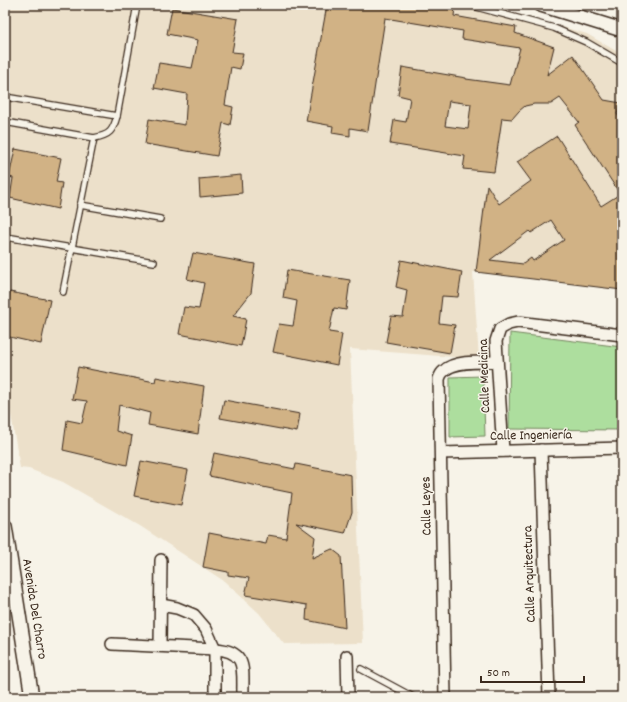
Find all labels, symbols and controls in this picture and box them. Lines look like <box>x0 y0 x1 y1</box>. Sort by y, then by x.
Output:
street label: Calle Medicina <box>474 338 496 413</box>
street label: Calle Ingeniería <box>490 425 573 447</box>
street label: Calle Leyes <box>416 476 438 536</box>
street label: Calle Arquitectura <box>518 525 542 623</box>
street label: Avenida Del Charro <box>16 557 52 661</box>
scale bar <box>481 658 584 684</box>
text: 50 m <box>487 665 510 682</box>

